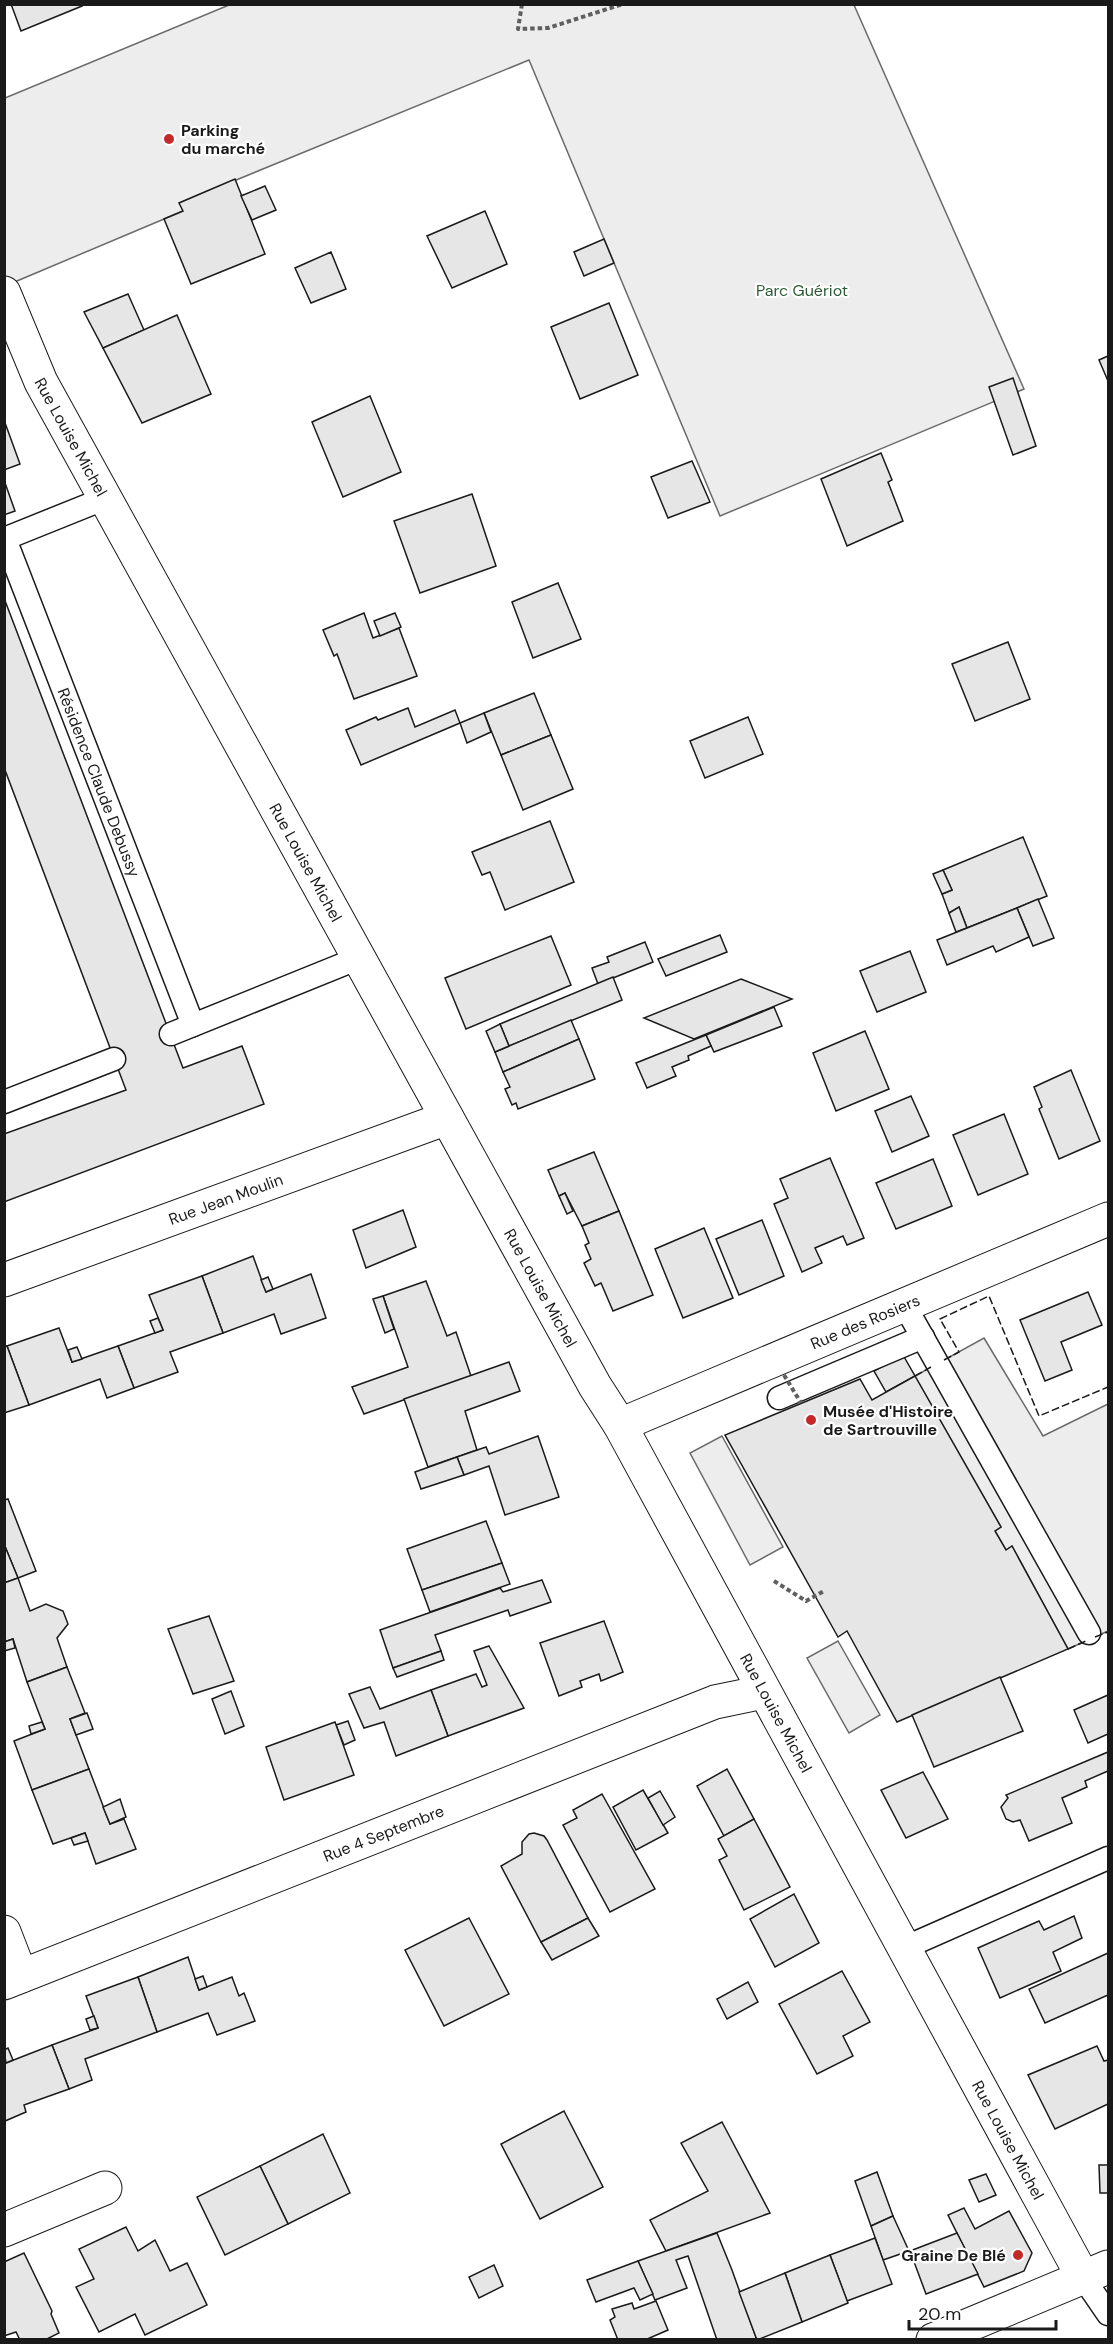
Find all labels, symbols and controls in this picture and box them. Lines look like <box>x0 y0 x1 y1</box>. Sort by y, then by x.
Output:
place label: Parking du marché <box>181 120 265 159</box>
marker: Parking du marché <box>162 132 176 146</box>
park label: Parc Guériot <box>756 280 848 301</box>
street label: Rue Louise Michel <box>30 374 112 500</box>
street label: Résidence Claude Debussy <box>53 685 145 880</box>
street label: Rue Louise Michel <box>264 800 347 926</box>
street label: Rue Jean Moulin <box>166 1169 286 1230</box>
street label: Rue Louise Michel <box>499 1225 582 1351</box>
street label: Rue des Rosiers <box>807 1290 923 1354</box>
place label: Musée d'Histoire de Sartrouville <box>823 1401 953 1440</box>
marker: Musée d'Histoire de Sartrouville <box>804 1413 818 1427</box>
street label: Rue Louise Michel <box>735 1650 817 1776</box>
street label: Rue 4 Septembre <box>320 1800 447 1867</box>
street label: Rue Louise Michel <box>967 2077 1049 2203</box>
place label: Graine De Blé <box>901 2245 1006 2266</box>
marker: Graine De Blé <box>1011 2248 1025 2262</box>
scale bar <box>909 2293 1056 2331</box>
text: 20 m <box>918 2302 961 2326</box>

